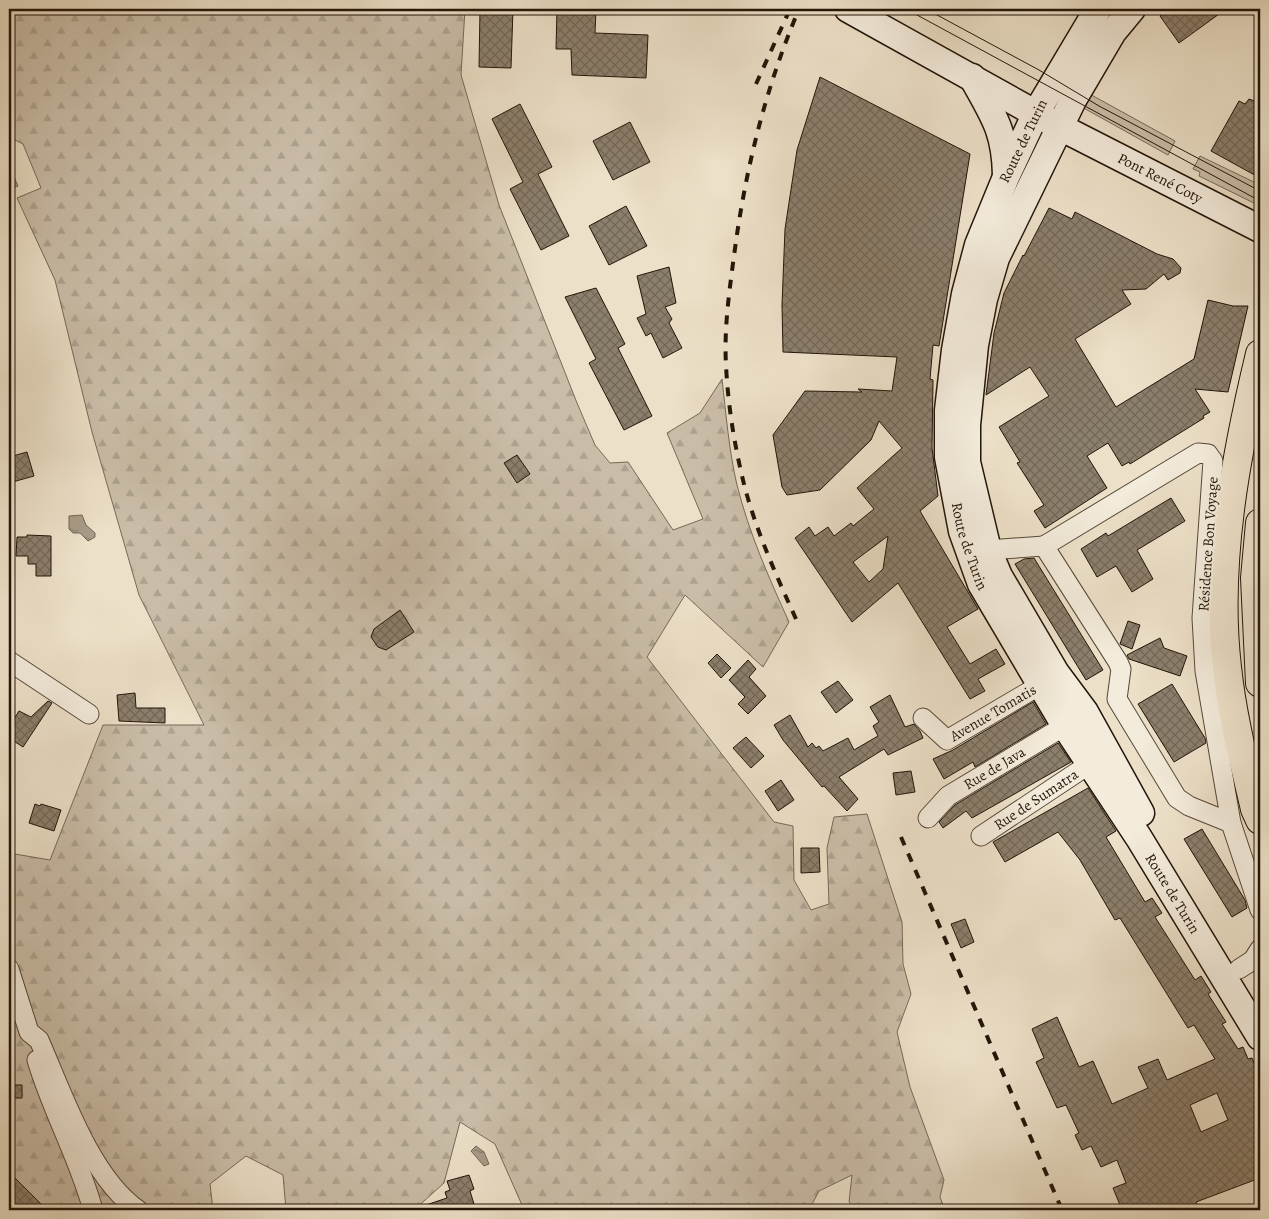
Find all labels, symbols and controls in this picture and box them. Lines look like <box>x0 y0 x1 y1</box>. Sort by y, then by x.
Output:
street label: Route de Turin <box>994 96 1052 186</box>
street label: Pont René Coty <box>1114 148 1206 208</box>
street label: Résidence Bon Voyage <box>1193 476 1223 612</box>
street label: Route de Turin <box>947 501 992 594</box>
street label: Avenue Tomatis <box>945 680 1040 747</box>
street label: Rue de Java <box>960 742 1029 794</box>
street label: Rue de Sumatra <box>990 764 1082 835</box>
street label: Route de Turin <box>1141 849 1205 937</box>

